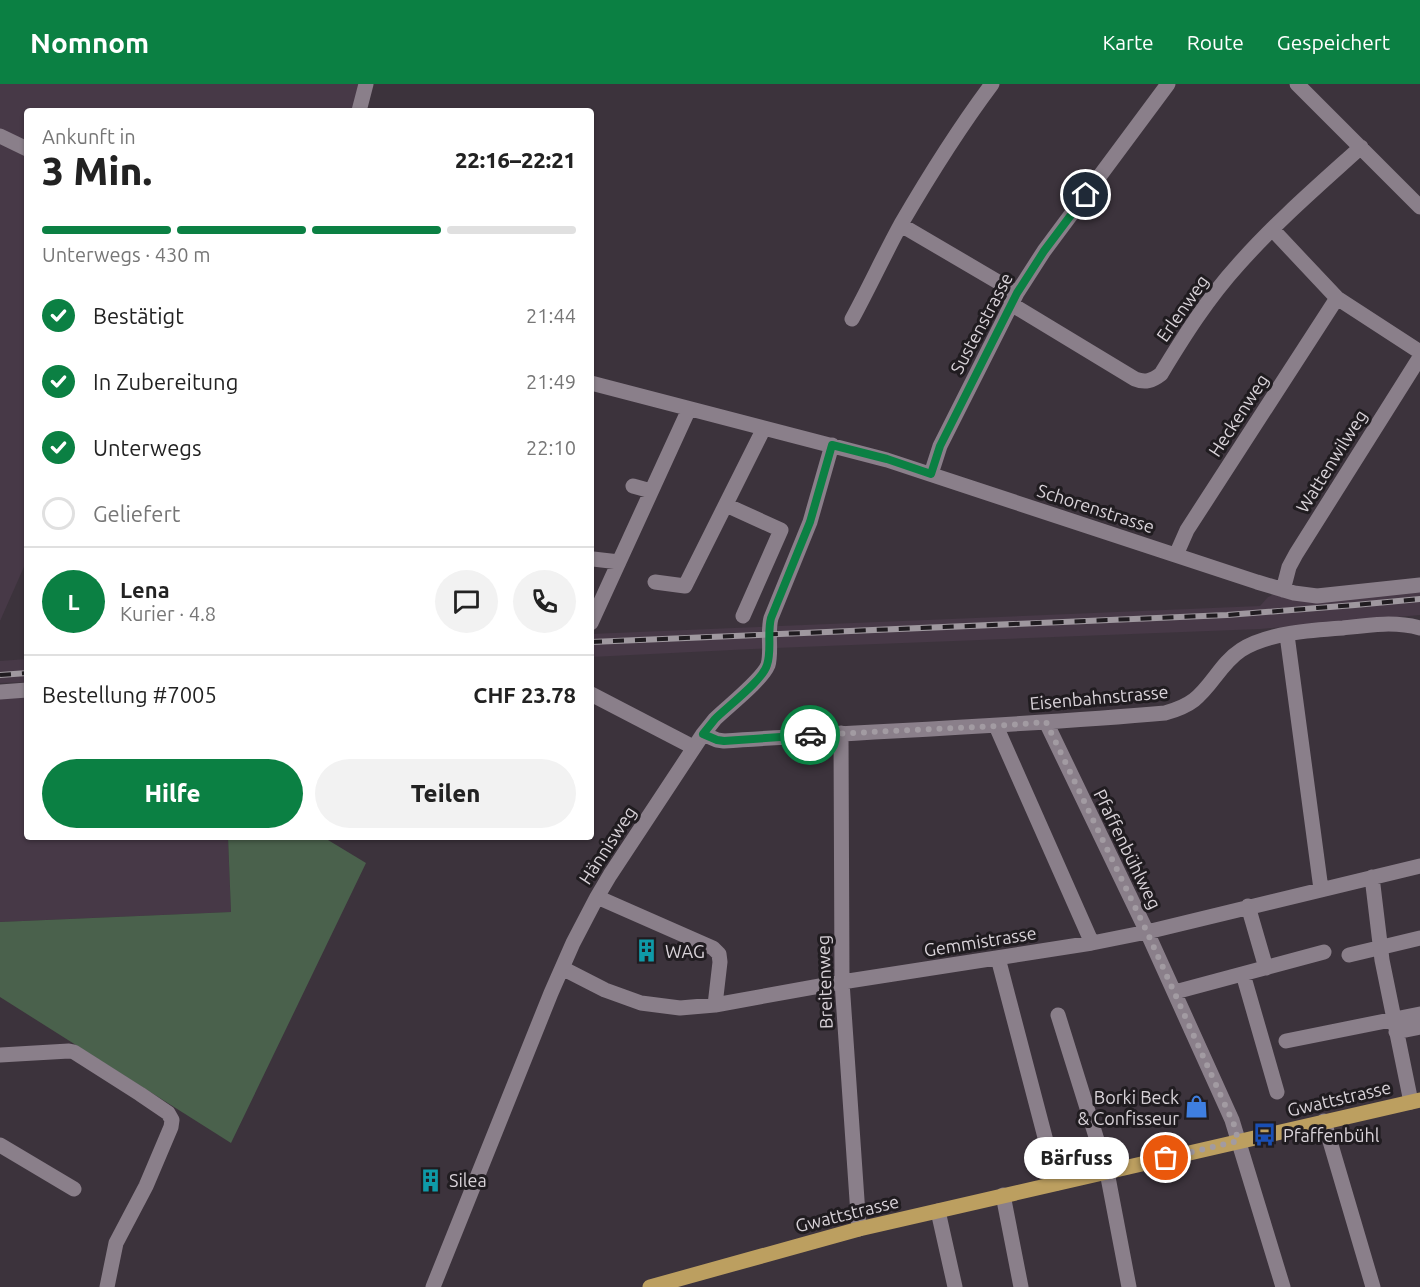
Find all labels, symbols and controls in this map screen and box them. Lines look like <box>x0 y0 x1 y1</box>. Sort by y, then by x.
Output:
text: Nomnom <box>30 27 149 58</box>
text: Karte <box>1102 30 1154 54</box>
text: Route <box>1187 30 1244 54</box>
text: Gespeichert <box>1277 30 1390 54</box>
text: Ankunft in <box>42 125 136 148</box>
text: 22:16–22:21 <box>455 147 576 172</box>
text: 3 Min. <box>42 149 152 192</box>
pin <box>1060 169 1111 220</box>
icon: home <box>1069 178 1102 211</box>
text: Unterwegs · 430 m <box>42 243 210 266</box>
street label: Sustenstrasse <box>946 269 1016 377</box>
street label: Erlenweg <box>1152 271 1212 345</box>
icon: check <box>42 299 75 332</box>
text: Bestätigt <box>93 303 184 328</box>
text: 21:44 <box>526 304 576 327</box>
icon: check <box>42 365 75 398</box>
text: In Zubereitung <box>93 369 238 394</box>
text: 21:49 <box>526 370 576 393</box>
street label: Heckenweg <box>1204 370 1272 460</box>
street label: Wattenwilweg <box>1291 406 1371 516</box>
icon: check <box>42 431 75 464</box>
text: Unterwegs <box>93 435 202 460</box>
text: 22:10 <box>526 436 576 459</box>
street label: Schorenstrasse <box>1035 480 1157 536</box>
text: Geliefert <box>93 501 180 526</box>
button: chat <box>435 570 498 633</box>
button: phone <box>513 570 576 633</box>
text: Lena <box>120 577 170 602</box>
text: L <box>67 589 80 614</box>
text: Kurier · 4.8 <box>120 602 216 625</box>
street label: Eisenbahnstrasse <box>1029 681 1169 713</box>
text: Bestellung #7005 <box>42 682 217 707</box>
text: CHF 23.78 <box>473 682 576 707</box>
courier <box>780 705 840 765</box>
icon: car <box>794 719 827 752</box>
button: Hilfe <box>42 759 303 828</box>
button: Teilen <box>315 759 576 828</box>
street label: Pfaffenbühlweg <box>1090 786 1166 912</box>
street label: Hännisweg <box>574 802 640 888</box>
street label: Gemmistrasse <box>922 922 1038 960</box>
street label: Breitenweg <box>812 935 836 1029</box>
building icon: WAG <box>634 938 660 964</box>
place label: WAG <box>665 941 705 961</box>
street label: Gwattstrasse <box>1285 1076 1393 1120</box>
place label: Borki Beck & Confisseur <box>1077 1087 1179 1128</box>
shop icon: Borki Beck & Confisseur <box>1184 1094 1210 1120</box>
bus stop icon: Pfaffenbühl <box>1252 1122 1278 1148</box>
place label: Pfaffenbühl <box>1283 1125 1380 1145</box>
pin <box>1140 1132 1191 1183</box>
callout: Bärfuss <box>1025 1137 1130 1179</box>
icon: bag <box>1149 1141 1182 1174</box>
text: Bärfuss <box>1040 1146 1113 1169</box>
building icon: Silea <box>418 1167 444 1193</box>
place label: Silea <box>449 1170 487 1190</box>
street label: Gwattstrasse <box>793 1190 901 1236</box>

